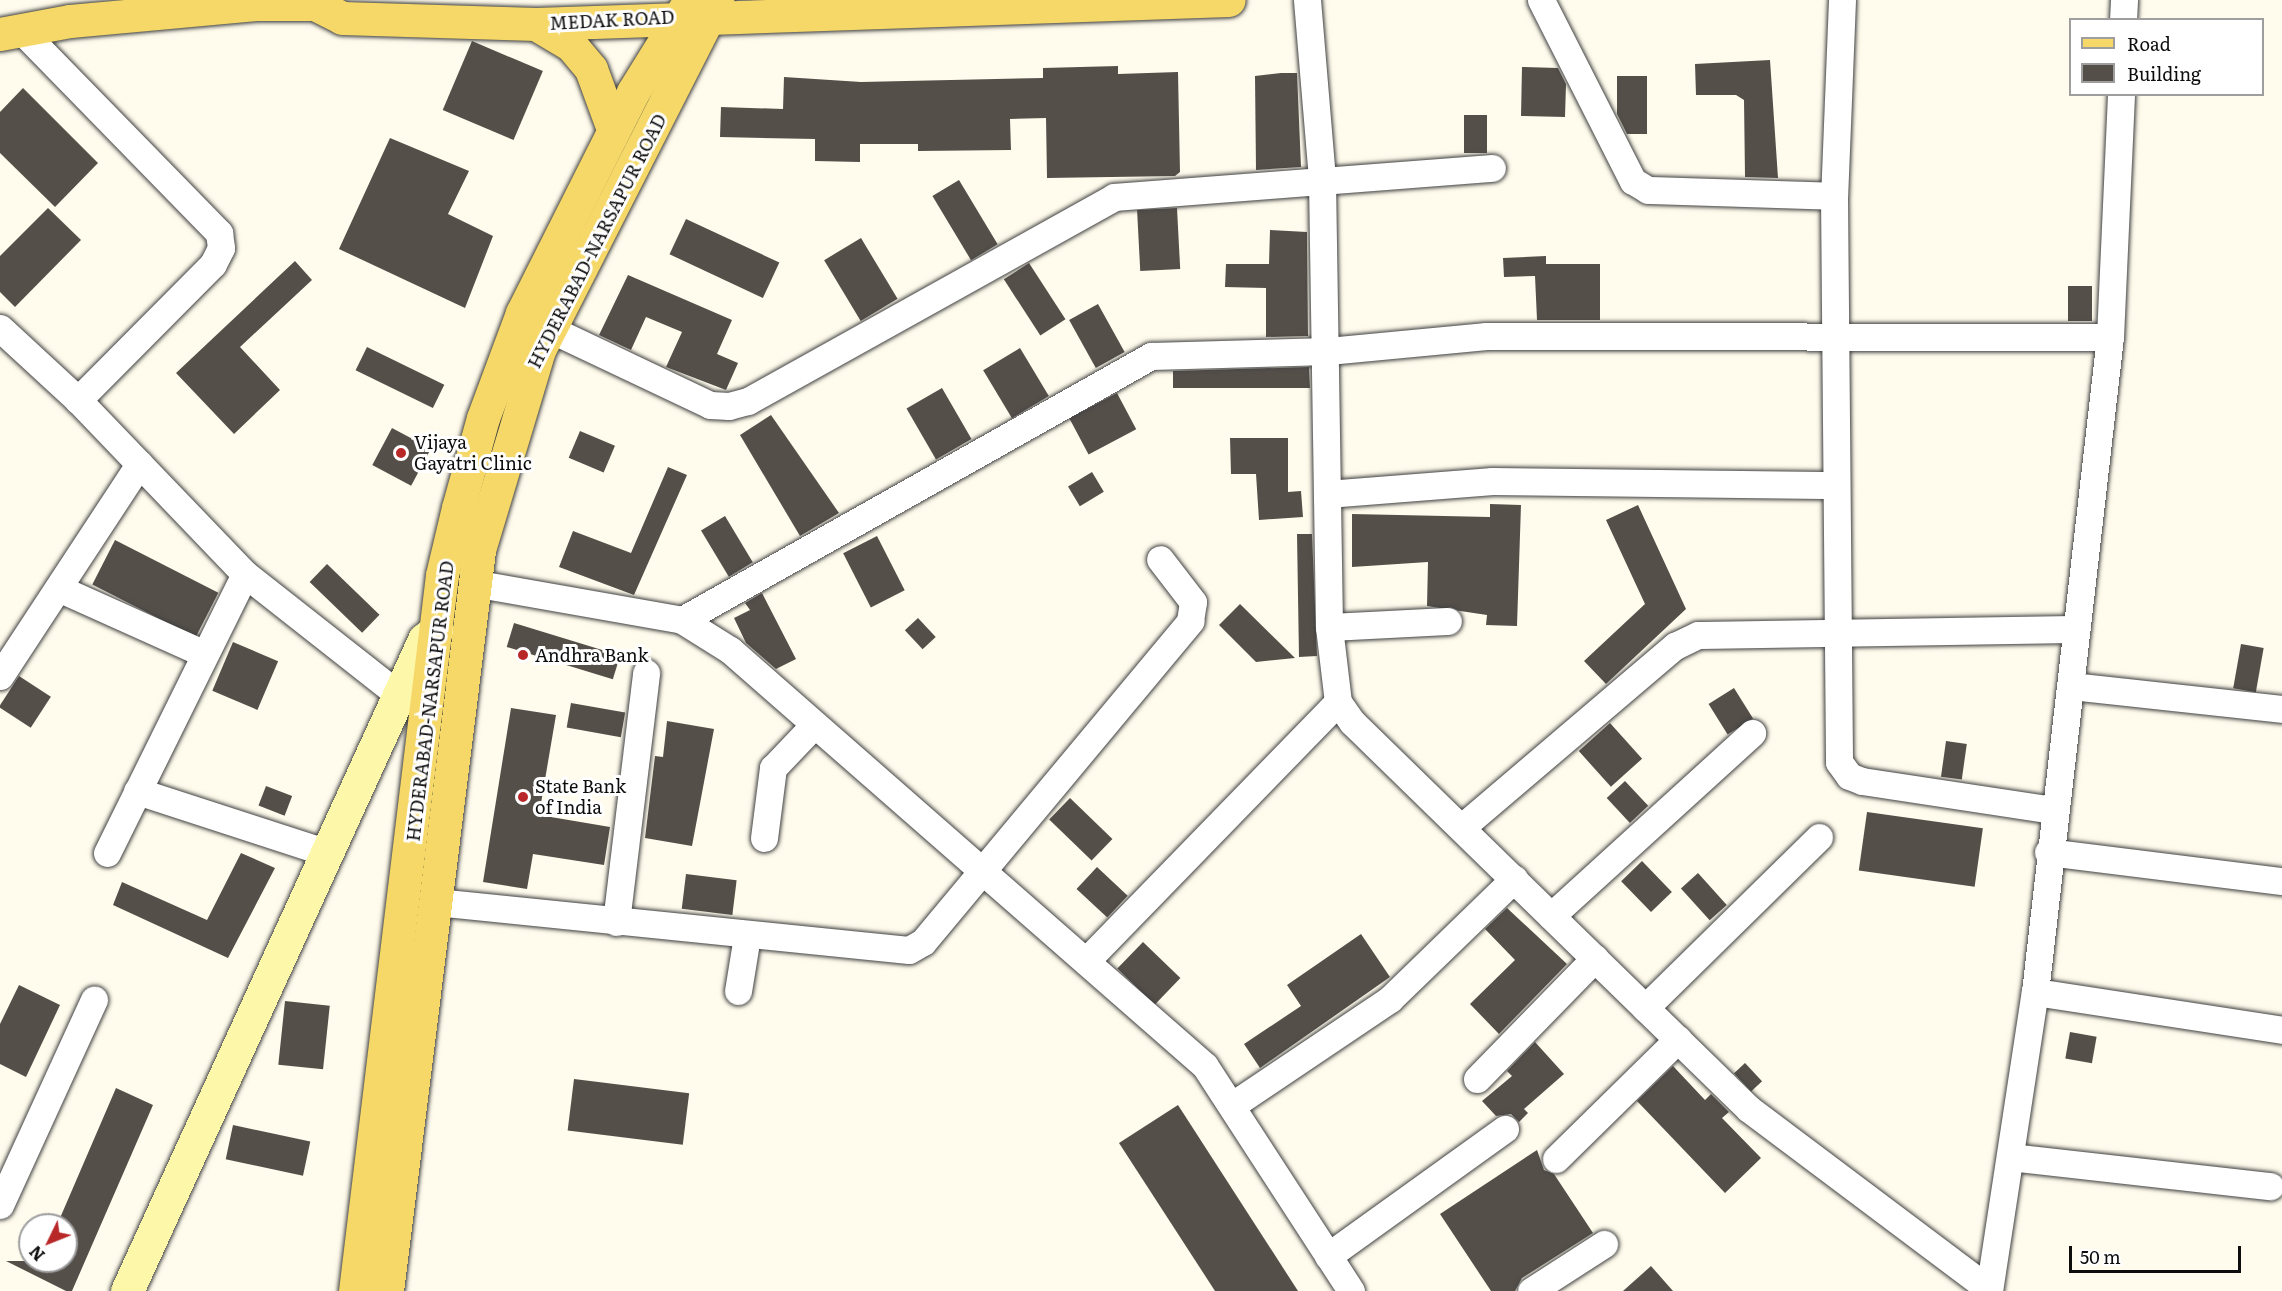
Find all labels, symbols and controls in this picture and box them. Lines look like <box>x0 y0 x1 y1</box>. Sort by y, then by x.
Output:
street label: MEDAK ROAD <box>549 6 675 34</box>
legend <box>2069 18 2264 96</box>
text: Road <box>2127 30 2171 57</box>
text: Building <box>2127 60 2201 87</box>
street label: HYDERABAD-NARSAPUR ROAD <box>523 110 671 372</box>
place label: Vijaya Gayatri Clinic <box>414 432 532 474</box>
marker: Vijaya Gayatri Clinic <box>392 444 410 462</box>
street label: HYDERABAD-NARSAPUR ROAD <box>402 559 458 843</box>
place label: Andhra Bank <box>535 644 649 666</box>
marker: Andhra Bank <box>516 648 530 662</box>
place label: State Bank of India <box>535 776 626 818</box>
marker: State Bank of India <box>516 790 530 804</box>
north arrow <box>18 1213 78 1273</box>
scale bar <box>2072 1234 2244 1272</box>
text: N <box>23 1241 50 1267</box>
text: 50 m <box>2080 1243 2121 1270</box>

